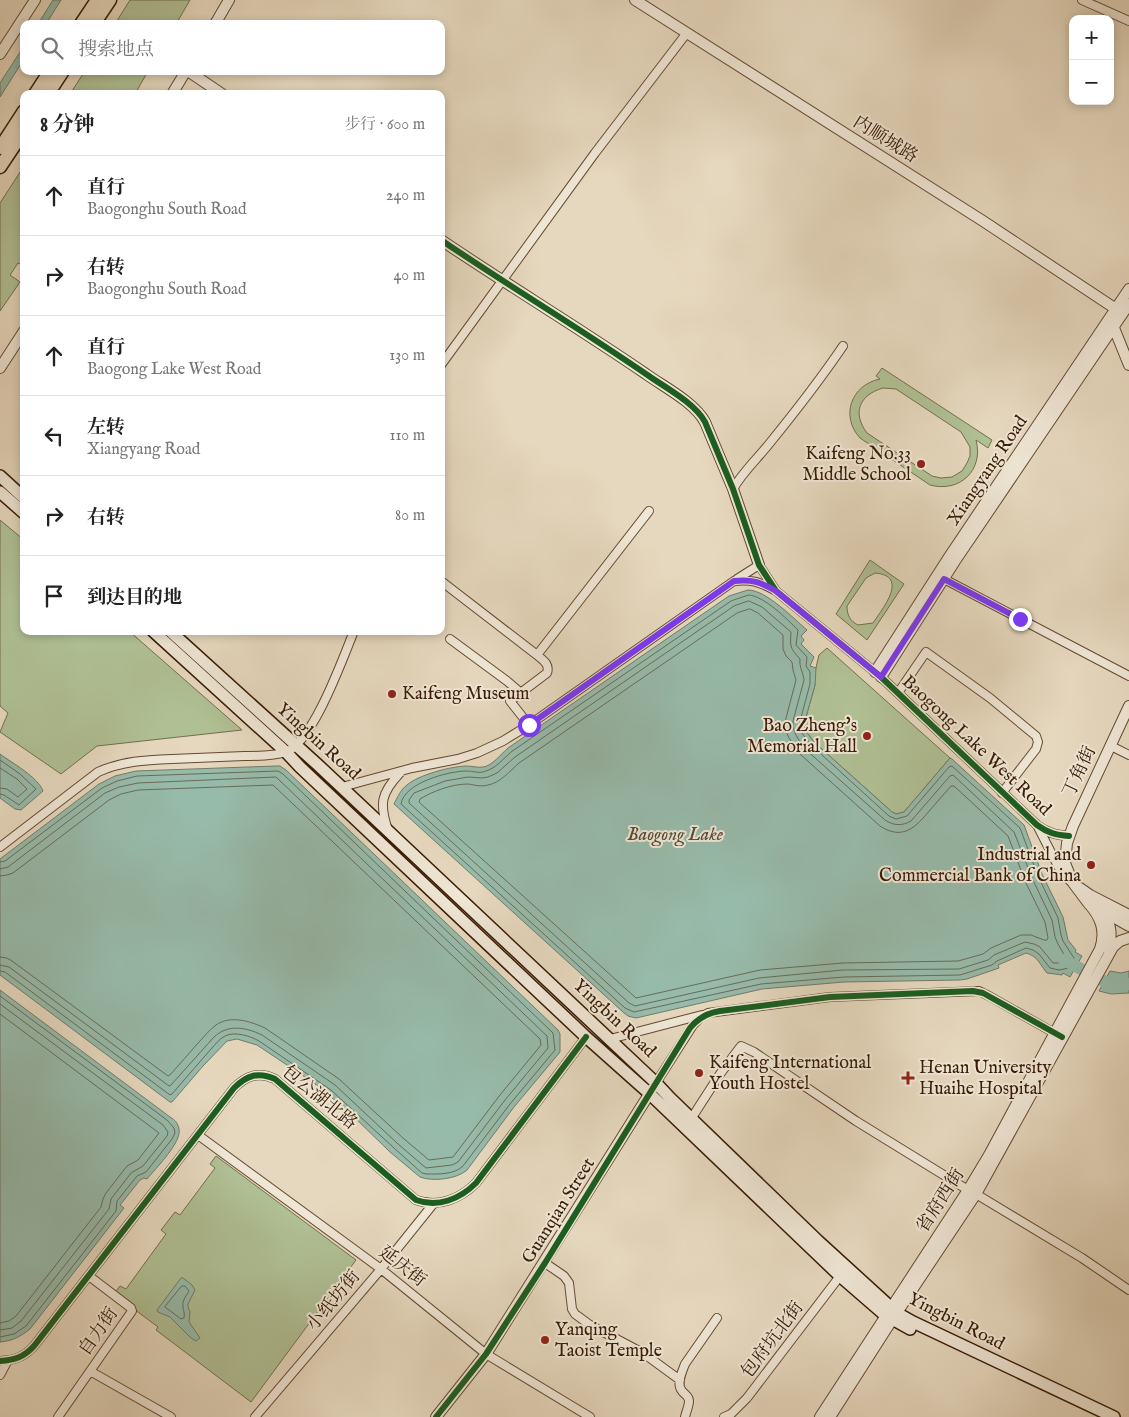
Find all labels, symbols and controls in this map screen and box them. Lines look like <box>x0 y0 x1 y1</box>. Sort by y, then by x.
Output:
map controls <box>1069 15 1114 105</box>
button: + <box>1069 15 1114 60</box>
search box <box>20 20 445 75</box>
icon: search <box>38 34 66 62</box>
text: 搜索地点 <box>78 38 154 62</box>
button: − <box>1069 60 1114 105</box>
street label: 内顺城路 <box>848 111 922 169</box>
text: 8 分钟 <box>40 112 95 139</box>
text: 步行 · 600 m <box>344 115 425 135</box>
text: 直行 <box>87 176 125 200</box>
icon: ahead <box>40 182 68 210</box>
text: 240 m <box>386 186 425 206</box>
text: Baogonghu South Road <box>87 200 246 220</box>
text: 右转 <box>87 256 125 280</box>
icon: right <box>40 262 68 290</box>
text: 40 m <box>393 266 425 286</box>
text: Baogonghu South Road <box>87 280 246 300</box>
text: 直行 <box>87 336 125 360</box>
icon: ahead <box>40 342 68 370</box>
text: 130 m <box>389 346 425 366</box>
text: Baogong Lake West Road <box>87 360 261 380</box>
street label: Xiangyang Road <box>943 411 1033 530</box>
text: 左转 <box>87 416 125 440</box>
icon: left <box>40 422 68 450</box>
text: 110 m <box>389 426 425 446</box>
text: Xiangyang Road <box>87 440 200 460</box>
place label: Kaifeng No.33 Middle School <box>802 443 911 487</box>
marker: Kaifeng No.33 Middle School <box>915 458 927 470</box>
icon: right <box>40 502 68 530</box>
text: 右转 <box>87 506 125 530</box>
text: 80 m <box>395 506 425 526</box>
icon: arrive <box>40 582 68 610</box>
text: 到达目的地 <box>87 586 182 610</box>
route end <box>1009 608 1032 631</box>
street label: Baogong Lake West Road <box>897 671 1056 821</box>
place label: Kaifeng Museum <box>402 683 530 706</box>
marker: Kaifeng Museum <box>386 688 398 700</box>
street label: Yingbin Road <box>271 698 365 786</box>
route start <box>518 714 541 737</box>
place label: Bao Zheng's Memorial Hall <box>747 715 857 759</box>
marker: Bao Zheng's Memorial Hall <box>861 730 873 742</box>
street label: 丁角街 <box>1058 743 1102 801</box>
water label: Baogong Lake <box>627 823 724 847</box>
place label: Industrial and Commercial Bank of China <box>879 844 1081 888</box>
marker: Industrial and Commercial Bank of China <box>1085 859 1097 871</box>
street label: Yingbin Road <box>568 975 661 1064</box>
place label: Kaifeng International Youth Hostel <box>709 1052 871 1096</box>
place label: Henan University Huaihe Hospital <box>919 1057 1051 1101</box>
street label: 包公湖北路 <box>277 1061 361 1135</box>
marker: Kaifeng International Youth Hostel <box>693 1067 705 1079</box>
marker: Henan University Huaihe Hospital <box>901 1071 915 1085</box>
street label: Guanqian Street <box>517 1154 601 1268</box>
street label: 省府西街 <box>912 1165 970 1237</box>
street label: 延庆街 <box>374 1241 430 1293</box>
street label: 小纸坊街 <box>302 1266 366 1336</box>
street label: Yingbin Road <box>904 1288 1008 1356</box>
street label: 包府坑北街 <box>737 1297 809 1383</box>
street label: 自力街 <box>74 1303 124 1361</box>
place label: Yanqing Taoist Temple <box>555 1319 662 1363</box>
marker: Yanqing Taoist Temple <box>539 1334 551 1346</box>

